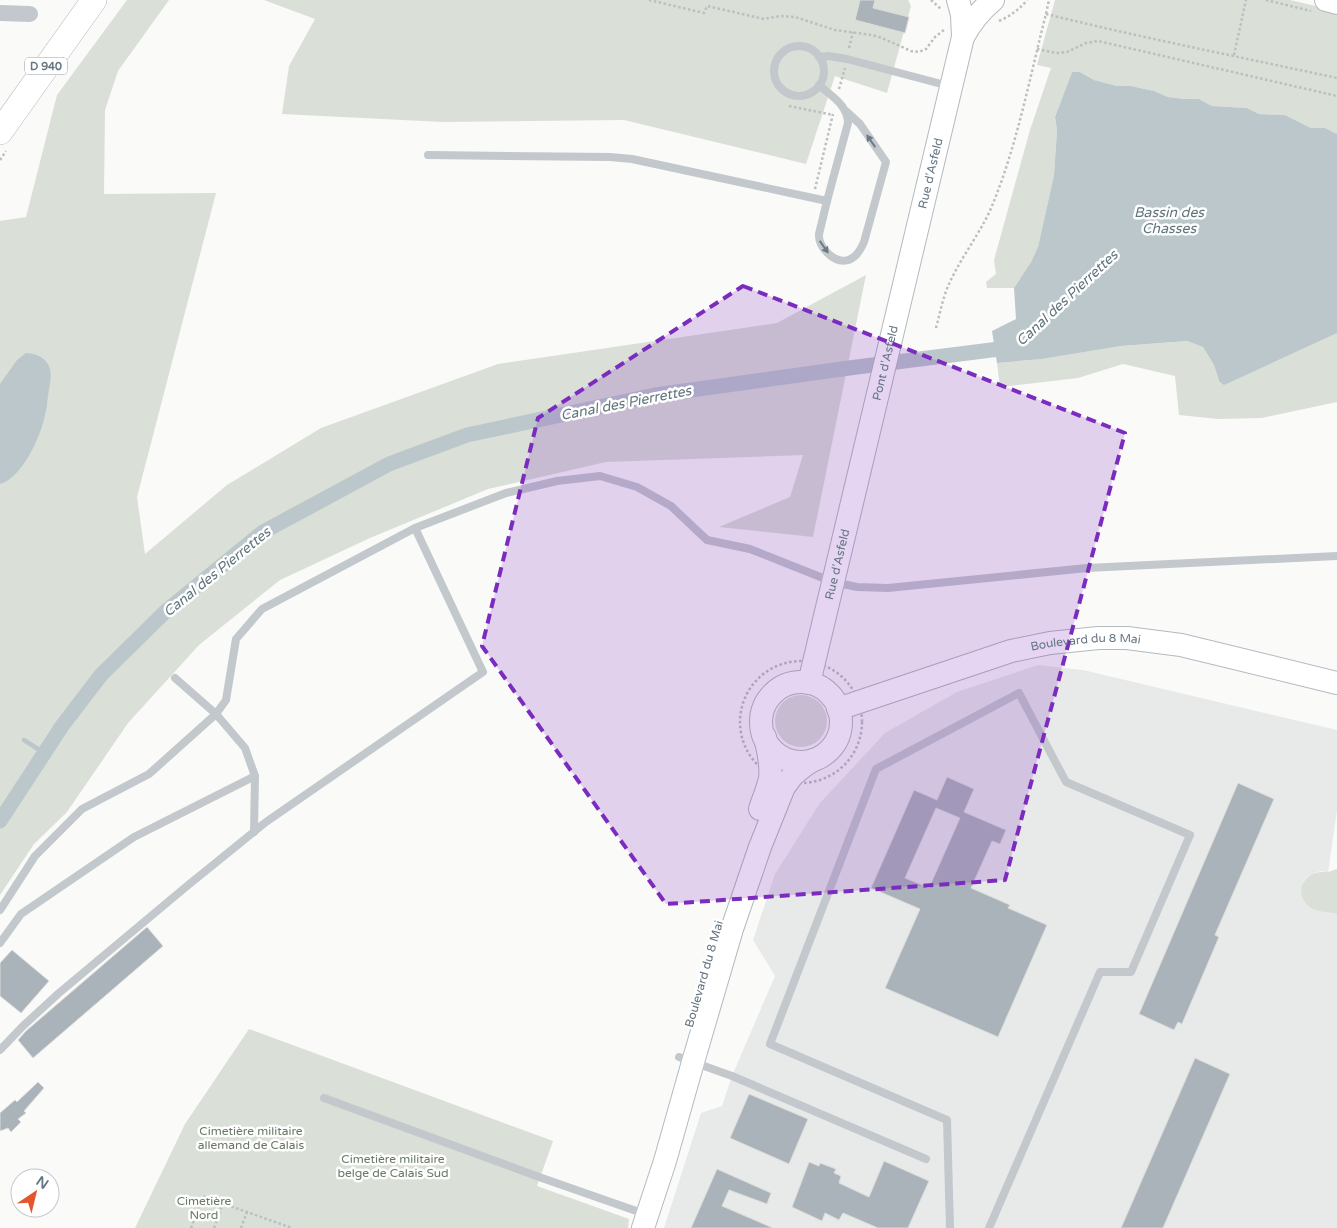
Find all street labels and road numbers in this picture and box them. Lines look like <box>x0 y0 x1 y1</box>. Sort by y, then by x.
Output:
road number: D 940 <box>25 58 67 74</box>
street label: Rue d'Asfeld <box>915 136 946 210</box>
street label: Pont d'Asfeld <box>870 324 901 402</box>
street label: Rue d'Asfeld <box>822 528 852 601</box>
street label: Boulevard du 8 Mai <box>1029 631 1142 654</box>
street label: Boulevard du 8 Mai <box>682 919 726 1029</box>

